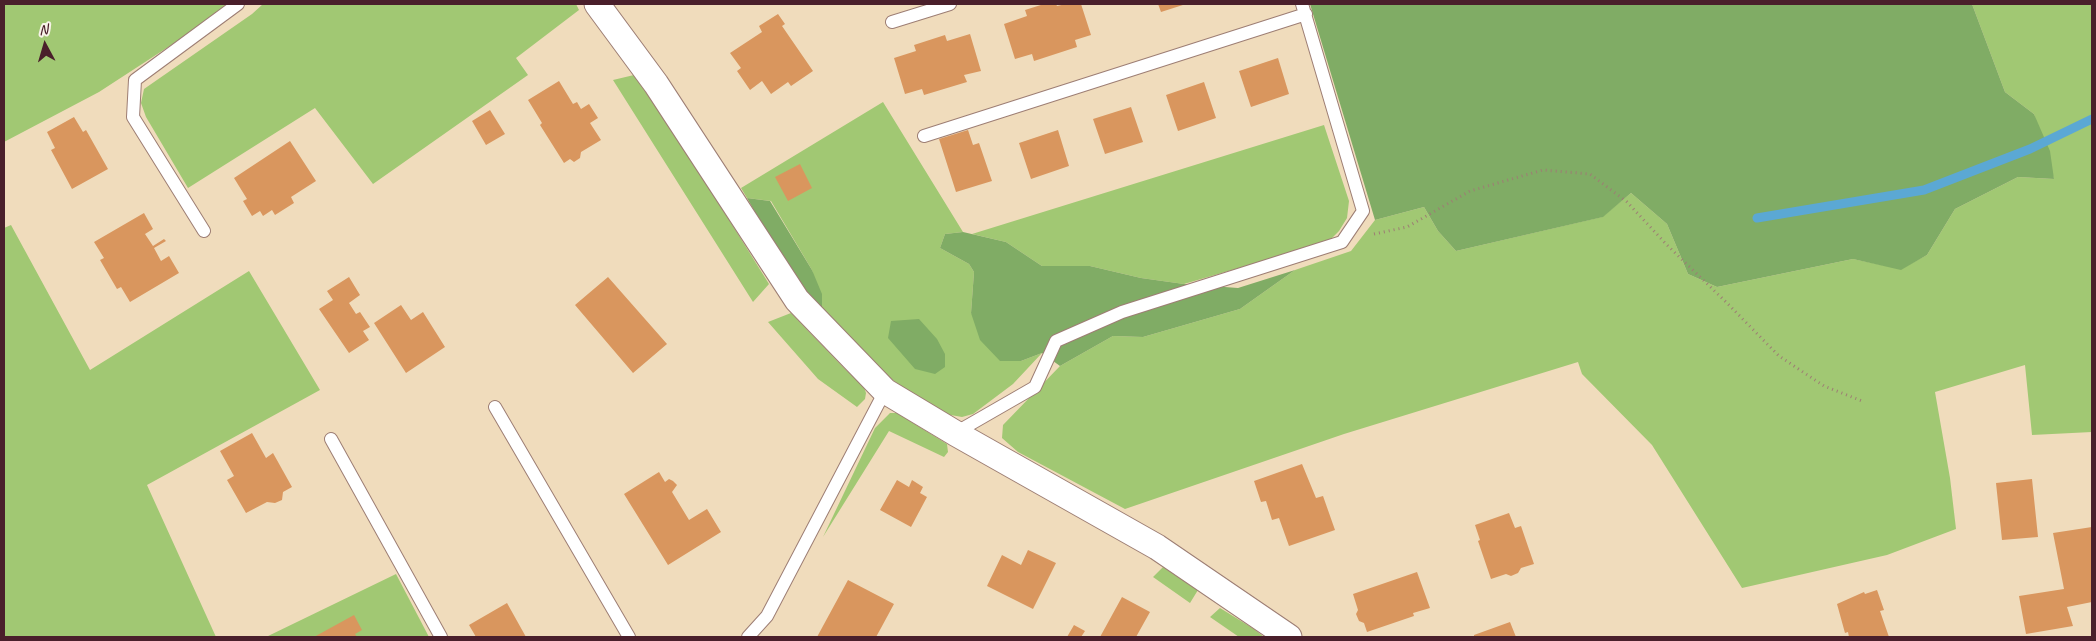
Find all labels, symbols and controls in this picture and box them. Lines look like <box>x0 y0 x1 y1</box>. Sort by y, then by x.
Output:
north arrow <box>20 20 70 70</box>
text: N <box>38 21 49 38</box>

